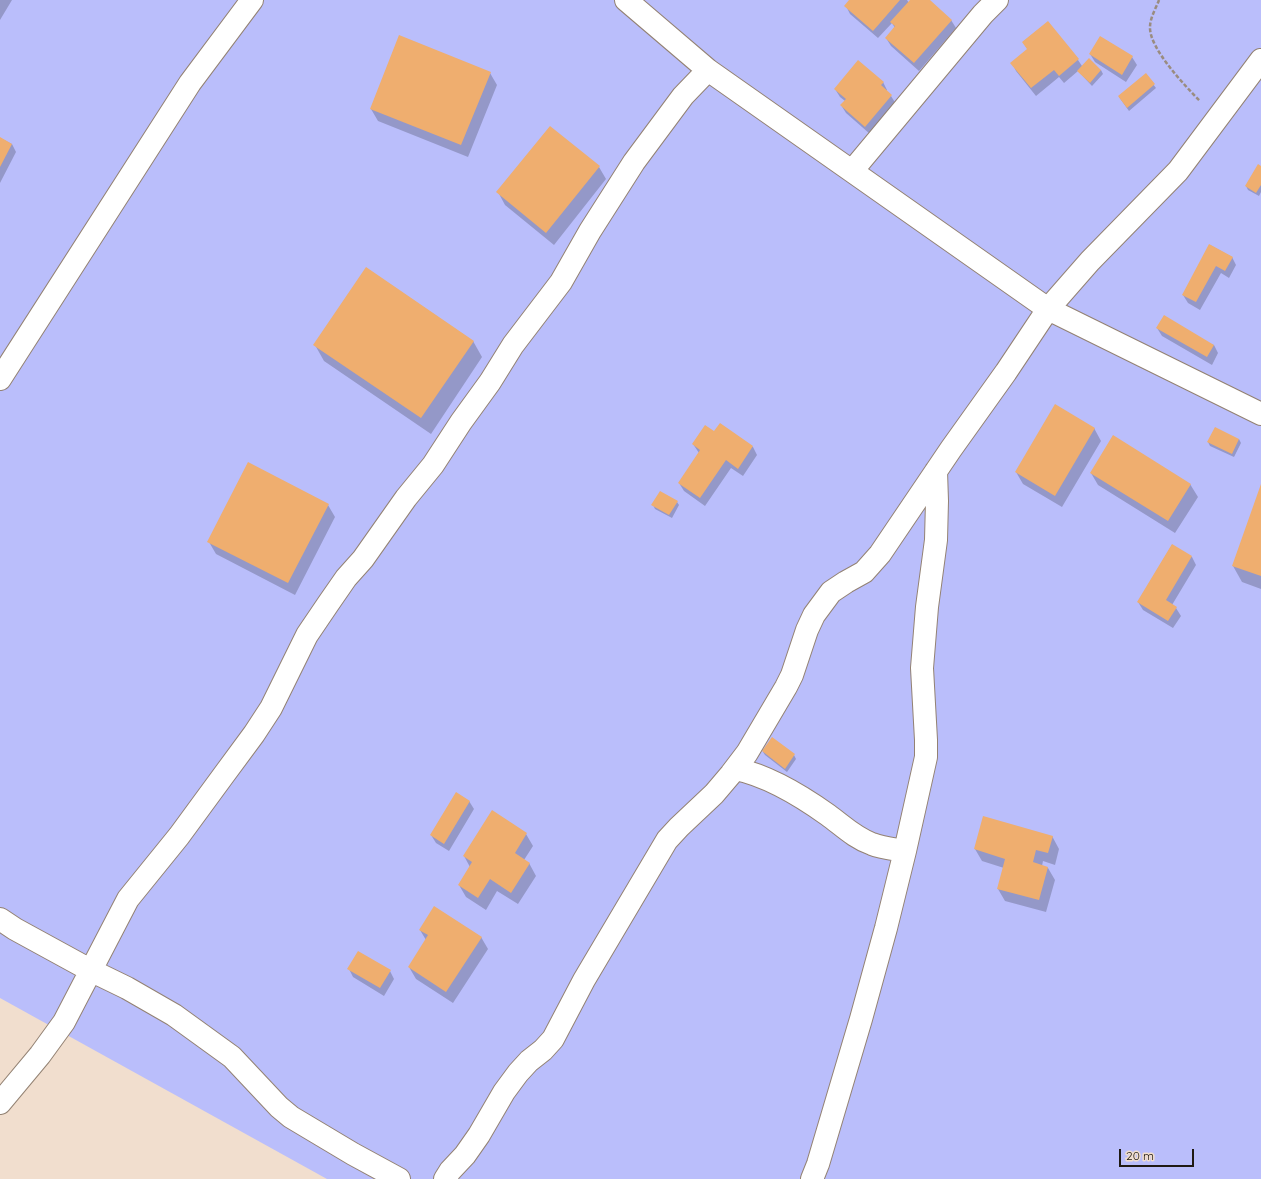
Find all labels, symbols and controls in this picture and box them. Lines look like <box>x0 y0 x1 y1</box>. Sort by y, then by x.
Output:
scale bar <box>1121 1141 1196 1167</box>
text: 20 m <box>1126 1148 1154 1163</box>

